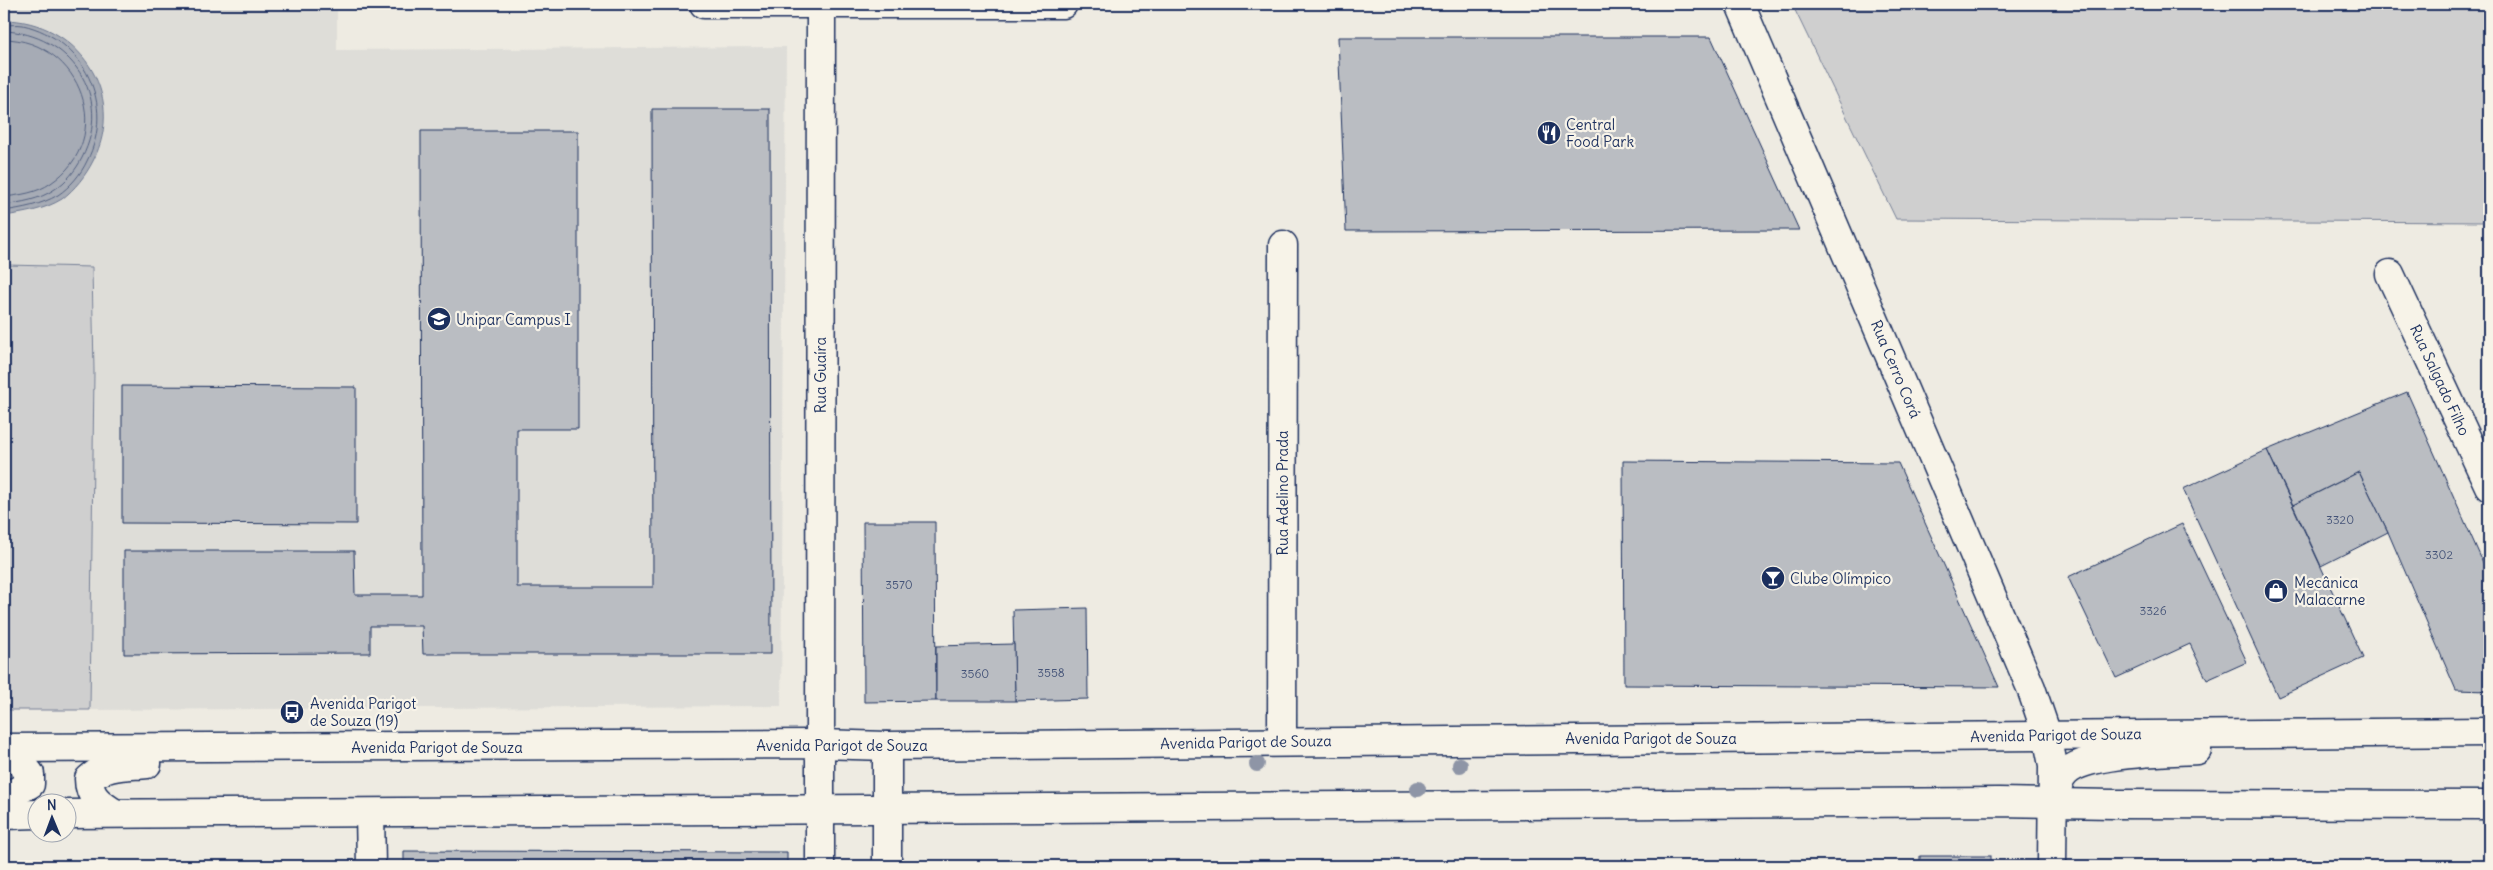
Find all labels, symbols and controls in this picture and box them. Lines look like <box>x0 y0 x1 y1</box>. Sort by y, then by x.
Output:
place label: Central Food Park <box>1566 115 1634 151</box>
restaurant icon: Central Food Park <box>1536 120 1562 146</box>
school or university icon: Unipar Campus I <box>426 306 452 332</box>
place label: Unipar Campus I <box>456 310 571 329</box>
street label: Rua Cerro Corá <box>1867 317 1925 421</box>
street label: Rua Salgado Filho <box>2406 321 2474 439</box>
street label: Rua Guaíra <box>811 336 830 413</box>
street label: Rua Adelino Prada <box>1273 430 1292 556</box>
house number: 3320 <box>2326 512 2354 527</box>
house number: 3302 <box>2425 547 2453 562</box>
bar icon: Clube Olímpico <box>1760 565 1786 591</box>
place label: Clube Olímpico <box>1790 569 1891 588</box>
place label: Mecânica Malacarne <box>2294 573 2365 609</box>
house number: 3570 <box>885 577 913 592</box>
shop icon: Mecânica Malacarne <box>2263 578 2289 604</box>
house number: 3326 <box>2139 603 2167 618</box>
house number: 3558 <box>1037 665 1065 680</box>
house number: 3560 <box>961 666 989 681</box>
place label: Avenida Parigot de Souza (19) <box>310 694 416 730</box>
bus stop icon: Avenida Parigot de Souza (19) <box>279 699 305 725</box>
street label: Avenida Parigot de Souza <box>1970 724 2142 746</box>
street label: Avenida Parigot de Souza <box>1565 729 1737 748</box>
street label: Avenida Parigot de Souza <box>1160 731 1332 753</box>
street label: Avenida Parigot de Souza <box>756 736 928 755</box>
street label: Avenida Parigot de Souza <box>351 738 523 757</box>
north arrow <box>28 792 78 842</box>
text: N <box>47 796 57 814</box>

